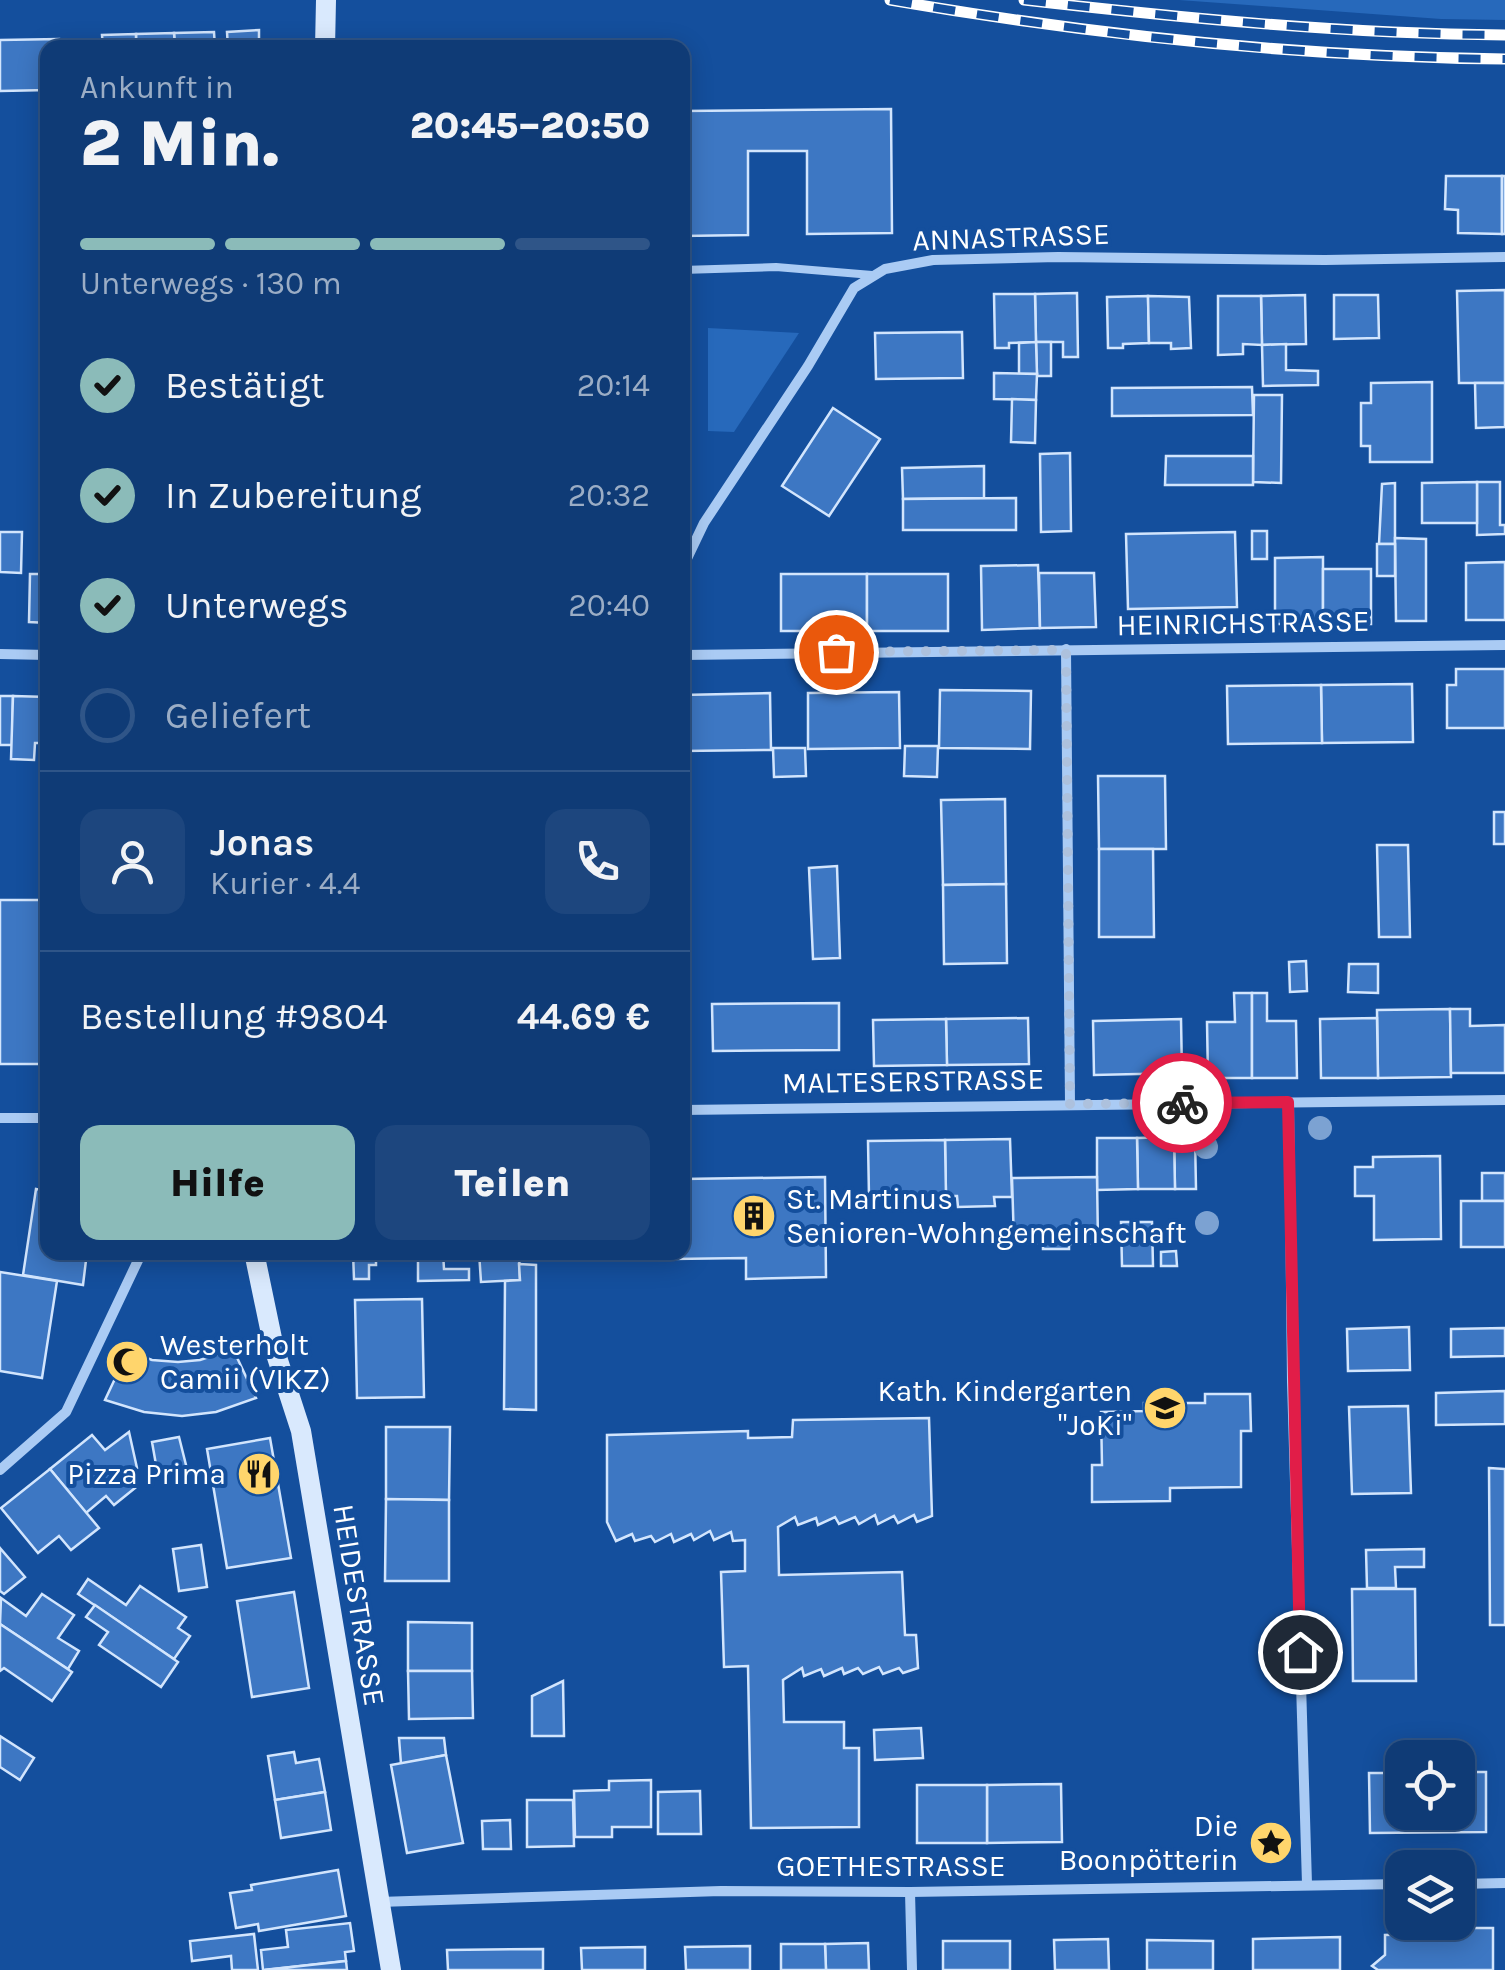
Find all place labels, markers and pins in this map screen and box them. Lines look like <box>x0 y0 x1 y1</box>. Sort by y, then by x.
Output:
pin <box>794 610 879 695</box>
place label: St. Martinus Senioren-Wohngemeinschaft <box>786 1181 1187 1251</box>
building icon: St. Martinus Senioren-Wohngemeinschaft <box>731 1193 777 1239</box>
place label: Westerholt Camii (VIKZ) <box>160 1327 331 1397</box>
mosque icon: Westerholt Camii (VIKZ) <box>104 1339 150 1385</box>
place label: Kath. Kindergarten "JoKi" <box>877 1373 1132 1443</box>
school or university icon: Kath. Kindergarten "JoKi" <box>1142 1385 1188 1431</box>
restaurant icon: Pizza Prima <box>236 1451 282 1497</box>
place label: Pizza Prima <box>67 1456 226 1492</box>
pin <box>1258 1610 1343 1695</box>
place label: Die Boonpötterin <box>1059 1808 1238 1878</box>
place icon: Die Boonpötterin <box>1248 1820 1294 1866</box>

